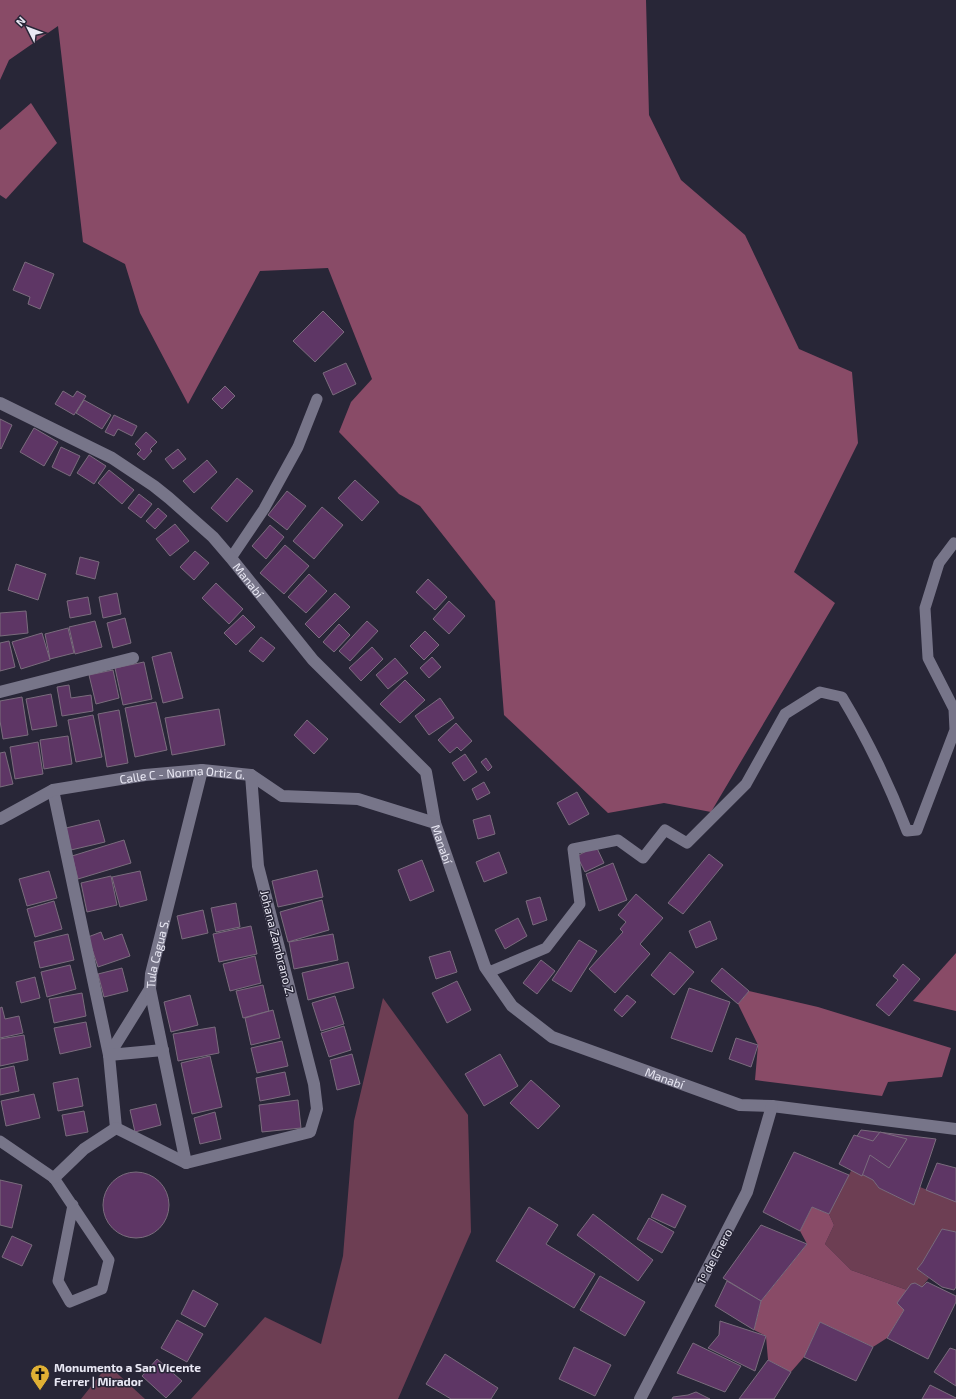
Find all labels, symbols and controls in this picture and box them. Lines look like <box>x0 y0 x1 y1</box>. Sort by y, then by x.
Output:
north arrow <box>8 8 48 48</box>
text: N <box>13 14 28 28</box>
street label: Manabí <box>230 560 267 601</box>
street label: Calle C - Norma Ortiz G. <box>118 763 246 786</box>
street label: Manabí <box>429 823 456 866</box>
street label: Johana Zambrano Z. <box>258 889 298 997</box>
street label: Tula Cagua S. <box>143 917 172 989</box>
street label: Manabí <box>643 1064 687 1092</box>
street label: 1º de Enero <box>694 1226 734 1286</box>
place label: Monumento a San Vicente Ferrer | Mirador <box>54 1360 201 1388</box>
church icon: Monumento a San Vicente Ferrer | Mirador <box>29 1363 51 1391</box>

